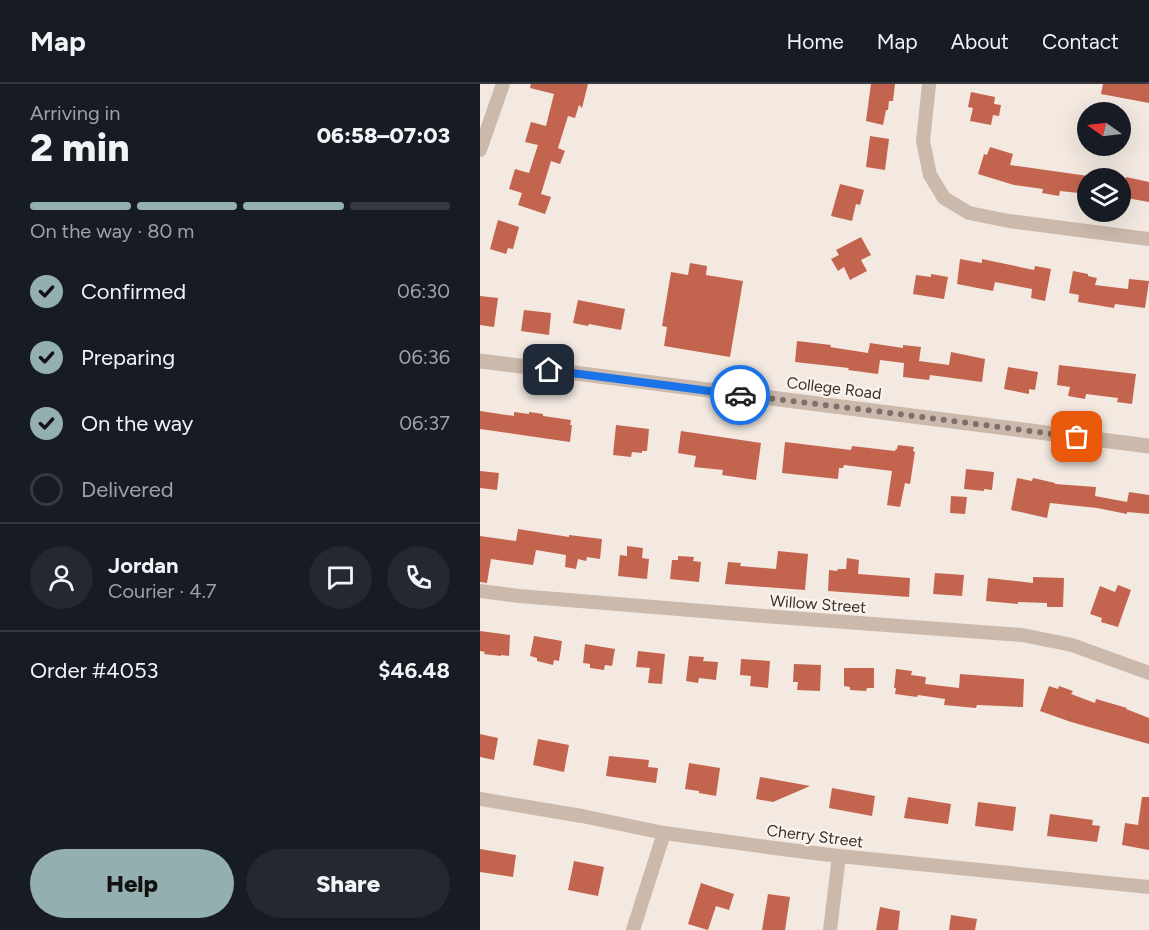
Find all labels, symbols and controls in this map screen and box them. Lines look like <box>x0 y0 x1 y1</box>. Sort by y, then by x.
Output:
text: Map <box>30 24 86 58</box>
text: Home <box>787 29 844 54</box>
text: Map <box>877 29 918 54</box>
text: About <box>951 29 1009 54</box>
text: Contact <box>1042 29 1119 54</box>
text: Arriving in <box>30 101 120 125</box>
north arrow <box>1077 102 1131 156</box>
map controls <box>1077 102 1131 222</box>
text: 06:58–07:03 <box>317 122 450 149</box>
text: 2 min <box>30 124 130 171</box>
button: layers <box>1077 168 1131 222</box>
text: On the way · 80 m <box>30 219 194 243</box>
icon: check <box>30 275 63 308</box>
text: Confirmed <box>81 278 186 305</box>
text: 06:30 <box>397 279 450 303</box>
icon: check <box>30 341 63 374</box>
text: Preparing <box>81 344 175 371</box>
pin <box>523 344 574 395</box>
text: 06:36 <box>399 345 450 369</box>
icon: home <box>532 353 565 386</box>
courier <box>710 365 770 425</box>
street label: College Road <box>785 373 883 403</box>
icon: car <box>724 379 757 412</box>
icon: check <box>30 407 63 440</box>
text: On the way <box>81 410 193 437</box>
text: 06:37 <box>399 411 450 435</box>
pin <box>1051 411 1102 462</box>
icon: bag <box>1060 420 1093 453</box>
text: Delivered <box>81 476 174 503</box>
button: person <box>30 546 93 609</box>
button: chat <box>309 546 372 609</box>
button: phone <box>387 546 450 609</box>
text: Jordan <box>108 552 179 579</box>
text: Courier · 4.7 <box>108 579 217 603</box>
street label: Willow Street <box>769 591 867 617</box>
text: Order #4053 <box>30 657 159 684</box>
text: $46.48 <box>378 657 450 684</box>
street label: Cherry Street <box>766 821 864 851</box>
button: Help <box>30 849 234 918</box>
button: Share <box>246 849 450 918</box>

